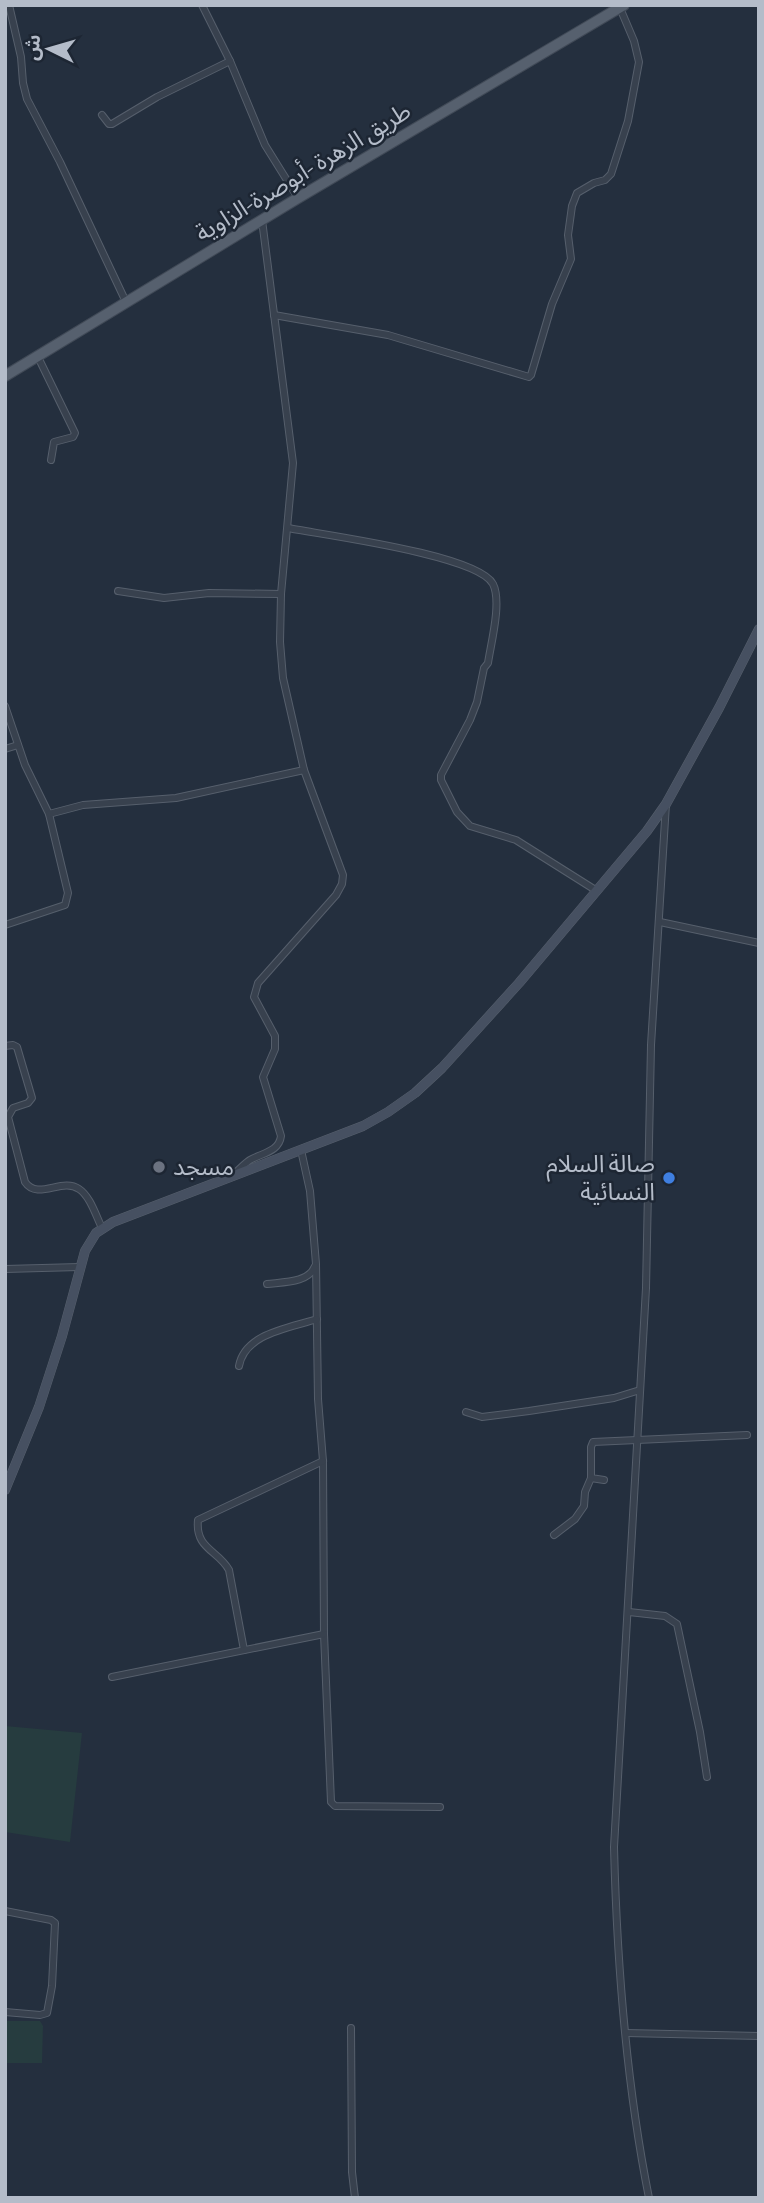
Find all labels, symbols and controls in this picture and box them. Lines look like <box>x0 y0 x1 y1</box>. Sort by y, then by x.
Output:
north arrow <box>14 14 84 84</box>
text: ش <box>23 34 44 61</box>
street label: طريق الزهرة -أبوصرة-الزاوية <box>189 95 416 248</box>
place label: صالة السلام النسائية <box>546 1153 655 1205</box>
place label: مسجد <box>173 1156 234 1180</box>
marker: مسجد <box>151 1159 167 1175</box>
marker: صالة السلام النسائية <box>661 1170 677 1186</box>

